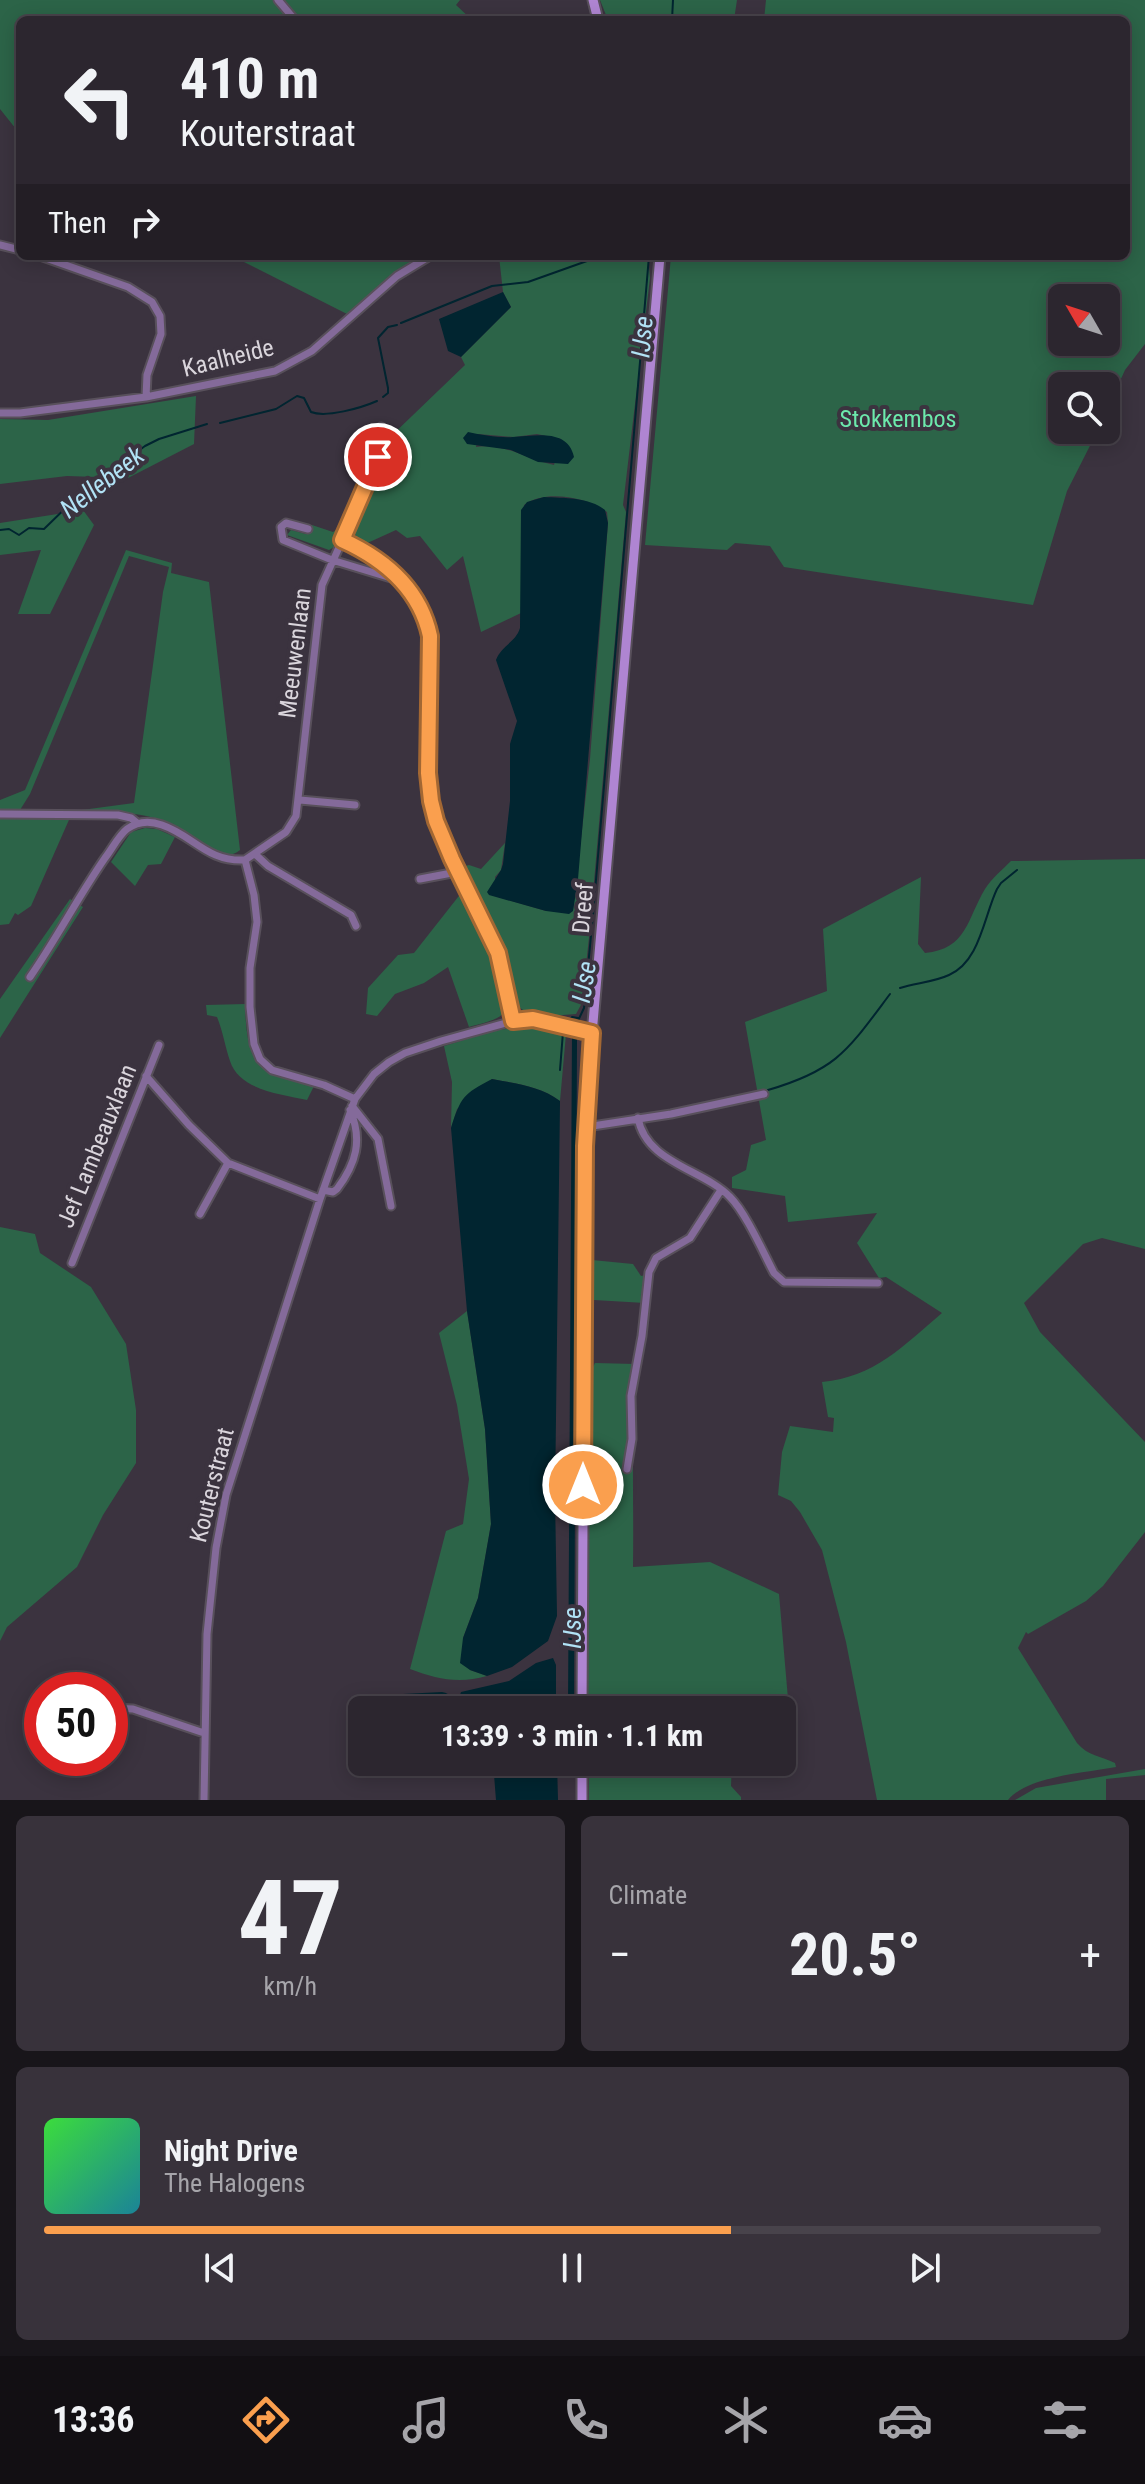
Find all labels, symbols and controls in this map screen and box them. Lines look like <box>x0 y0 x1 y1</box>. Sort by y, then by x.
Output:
text: 410 m <box>180 46 319 112</box>
icon: left <box>48 48 152 152</box>
text: Kouterstraat <box>180 113 356 155</box>
icon: right <box>123 200 167 244</box>
text: Then <box>48 205 107 240</box>
north arrow <box>1048 284 1120 356</box>
map controls <box>1048 284 1120 444</box>
water label: IJse <box>625 315 659 359</box>
street label: Kaalheide <box>179 333 277 383</box>
button: search <box>1048 372 1120 444</box>
park label: Stokkembos <box>840 405 956 433</box>
pin <box>344 423 412 491</box>
icon: arrive <box>356 435 400 479</box>
water label: Nellebeek <box>54 440 150 524</box>
street label: Meeuwenlaan <box>273 586 317 720</box>
street label: Dreef <box>567 881 599 935</box>
water label: IJse <box>566 959 602 1005</box>
street label: Jef Lambeauxlaan <box>51 1060 143 1232</box>
street label: Kouterstraat <box>184 1425 240 1545</box>
position arrow <box>541 1443 625 1527</box>
water label: IJse <box>557 1607 587 1649</box>
speed limit sign: 50 <box>24 1672 128 1776</box>
text: 13:39 · 3 min · 1.1 km <box>441 1718 703 1753</box>
text: 47 <box>238 1858 343 1979</box>
text: Climate <box>609 1880 687 1910</box>
text: 20.5° <box>789 1919 921 1990</box>
text: − <box>609 1929 631 1981</box>
text: + <box>1079 1929 1101 1981</box>
text: km/h <box>264 1971 317 2001</box>
text: Night Drive <box>164 2133 298 2168</box>
text: The Halogens <box>164 2168 305 2198</box>
icon: previous <box>198 2246 242 2290</box>
icon: pause <box>550 2246 594 2290</box>
icon: next <box>903 2246 947 2290</box>
icon: directions <box>238 2392 294 2448</box>
icon: music <box>398 2392 454 2448</box>
icon: phone <box>558 2392 614 2448</box>
icon: climate <box>718 2392 774 2448</box>
icon: car <box>877 2392 933 2448</box>
icon: filters <box>1037 2392 1093 2448</box>
text: 13:36 <box>52 2399 135 2441</box>

